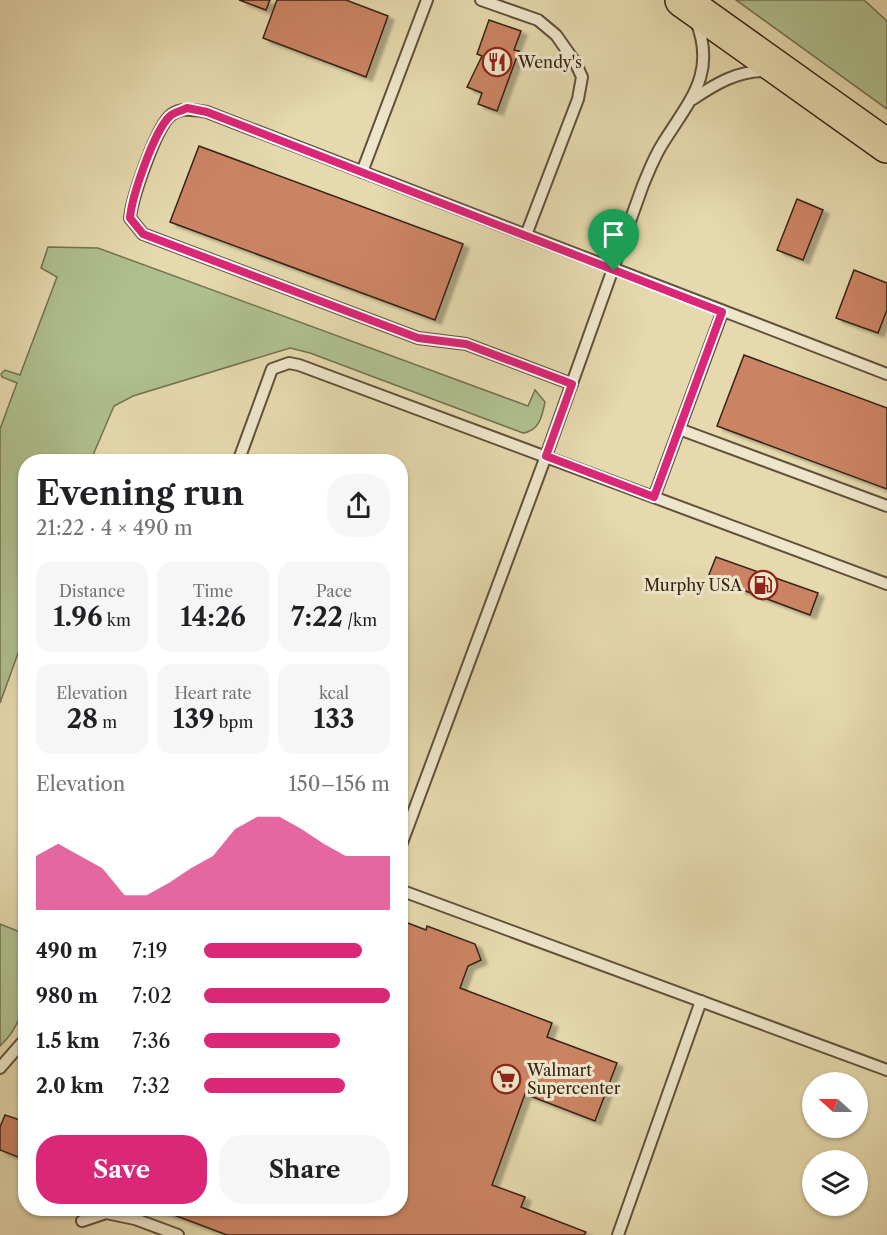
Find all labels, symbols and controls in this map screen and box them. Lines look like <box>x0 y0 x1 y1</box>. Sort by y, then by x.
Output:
restaurant icon: Wendy's <box>481 46 513 78</box>
place label: Wendy's <box>517 52 582 72</box>
pin <box>588 209 639 271</box>
icon: arrive <box>597 218 630 251</box>
text: Evening run <box>36 473 244 514</box>
button: share <box>327 474 390 537</box>
text: 21:22 · 4 × 490 m <box>36 516 193 540</box>
fuel station icon: Murphy USA <box>747 569 779 601</box>
place label: Murphy USA <box>644 575 743 595</box>
text: Distance <box>59 581 125 601</box>
text: Time <box>193 581 233 601</box>
text: Pace <box>316 581 352 601</box>
text: 1.96 <box>53 601 102 633</box>
text: 14:26 <box>180 601 246 633</box>
text: 7:22 <box>291 601 343 633</box>
text: km <box>102 610 131 630</box>
text: /km <box>343 610 377 630</box>
text: Elevation <box>56 683 128 703</box>
text: Heart rate <box>174 683 252 703</box>
text: kcal <box>319 683 349 703</box>
text: 28 <box>67 703 98 735</box>
text: 139 <box>173 703 215 735</box>
text: 133 <box>313 703 355 735</box>
text: m <box>98 712 117 732</box>
text: bpm <box>215 712 253 732</box>
text: Elevation <box>36 772 125 796</box>
text: 150–156 m <box>288 772 390 796</box>
text: 490 m <box>36 939 97 963</box>
text: 7:19 <box>132 939 168 963</box>
text: 980 m <box>36 984 98 1008</box>
text: 7:02 <box>132 984 172 1008</box>
text: 1.5 km <box>36 1029 100 1053</box>
text: 7:36 <box>132 1029 170 1053</box>
place label: Walmart Supercenter <box>526 1060 621 1098</box>
supermarket icon: Walmart Supercenter <box>490 1063 522 1095</box>
north arrow <box>802 1072 868 1138</box>
map controls <box>802 1072 868 1216</box>
text: 2.0 km <box>36 1074 104 1098</box>
text: 7:32 <box>132 1074 170 1098</box>
button: Save <box>36 1135 207 1204</box>
button: Share <box>219 1135 390 1204</box>
button: layers <box>802 1150 868 1216</box>

